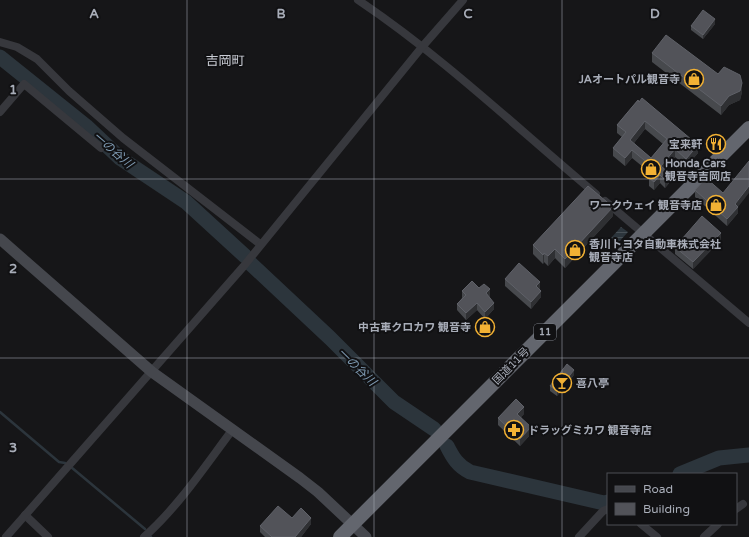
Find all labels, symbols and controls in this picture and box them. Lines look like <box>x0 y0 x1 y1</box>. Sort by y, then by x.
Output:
text: A <box>89 6 99 22</box>
text: B <box>276 6 286 22</box>
text: C <box>463 6 473 22</box>
text: D <box>650 6 660 22</box>
district label: 吉岡町 <box>205 53 245 69</box>
shop icon: JAオートパル観音寺 <box>683 68 705 90</box>
place label: JAオートパル観音寺 <box>578 73 680 86</box>
text: 1 <box>9 82 17 98</box>
water label: 一の谷川 <box>90 129 137 172</box>
restaurant icon: 宝来軒 <box>705 133 727 155</box>
place label: 宝来軒 <box>669 138 702 151</box>
place label: Honda Cars 観音寺吉岡店 <box>665 157 731 183</box>
shop icon: Honda Cars 観音寺吉岡店 <box>640 158 662 180</box>
shop icon: ワークウェイ 観音寺店 <box>705 194 727 216</box>
place label: ワークウェイ 観音寺店 <box>589 199 702 212</box>
place label: 香川トヨタ自動車株式会社 観音寺店 <box>589 238 721 264</box>
shop icon: 香川トヨタ自動車株式会社 観音寺店 <box>564 239 586 261</box>
text: 2 <box>9 261 17 277</box>
shop icon: 中古車クロカワ 観音寺 <box>474 316 496 338</box>
place label: 中古車クロカワ 観音寺 <box>358 321 471 334</box>
road number: 11 <box>534 324 556 340</box>
water label: 一の谷川 <box>335 345 381 390</box>
street label: 国道11号 <box>490 345 532 387</box>
bar icon: 喜八亭 <box>551 372 573 394</box>
place label: 喜八亭 <box>576 377 609 390</box>
pharmacy icon: ドラッグミカワ 観音寺店 <box>503 419 525 441</box>
place label: ドラッグミカワ 観音寺店 <box>528 424 652 437</box>
text: 3 <box>9 440 17 456</box>
legend <box>607 473 737 525</box>
text: Road <box>643 482 673 496</box>
text: Building <box>643 502 690 516</box>

